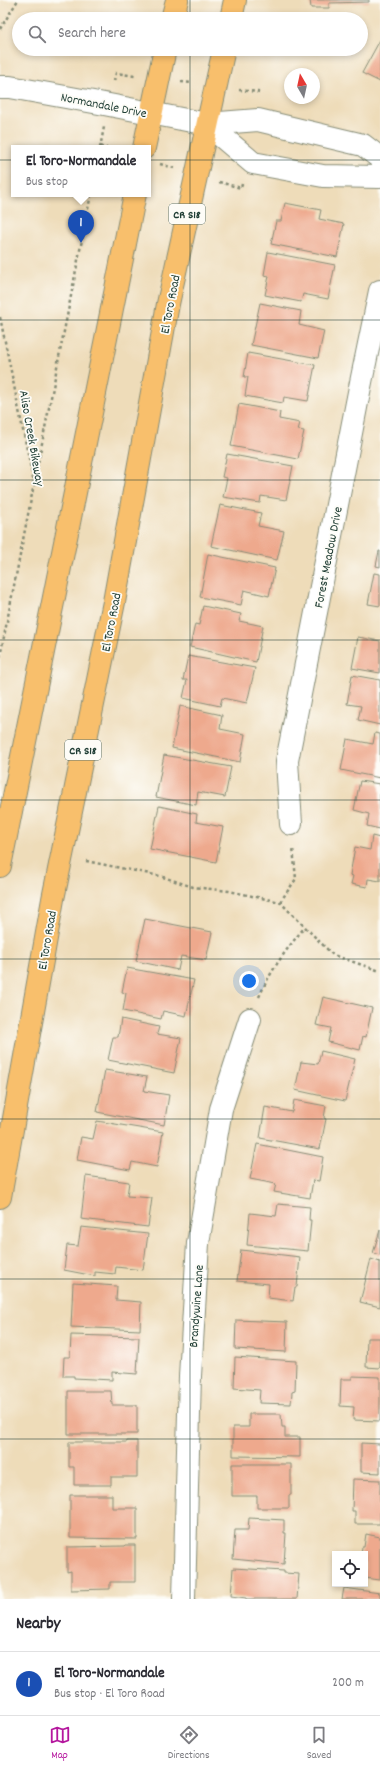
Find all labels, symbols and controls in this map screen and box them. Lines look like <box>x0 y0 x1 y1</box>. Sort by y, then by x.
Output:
search box <box>12 12 368 56</box>
icon: search <box>26 23 48 45</box>
text: Search here <box>58 23 126 45</box>
north arrow <box>284 68 320 104</box>
street label: Normandale Drive <box>59 89 148 124</box>
popup <box>11 145 151 197</box>
text: El Toro-Normandale <box>26 151 136 173</box>
text: Bus stop <box>26 173 68 192</box>
road number: CR S18 <box>169 204 205 224</box>
pin: 1 <box>68 210 94 243</box>
street label: El Toro Road <box>156 273 186 336</box>
street label: Aliso Creek Bikeway <box>13 389 48 489</box>
street label: Forest Meadow Drive <box>310 505 349 610</box>
street label: El Toro Road <box>97 591 127 654</box>
road number: CR S18 <box>65 740 101 760</box>
street label: El Toro Road <box>34 909 63 971</box>
your location <box>239 971 259 991</box>
street label: Brandywine Lane <box>185 1264 210 1348</box>
map controls <box>332 1551 368 1587</box>
button: locate <box>332 1551 368 1587</box>
text: Nearby <box>16 1613 60 1637</box>
text: El Toro-Normandale <box>54 1663 165 1685</box>
text: 1 <box>28 1674 30 1693</box>
text: 200 m <box>332 1674 364 1693</box>
text: Bus stop · El Toro Road <box>54 1685 165 1704</box>
tab: Map <box>49 1724 71 1764</box>
tab: Directions <box>168 1724 210 1764</box>
tab: Saved <box>307 1724 331 1764</box>

